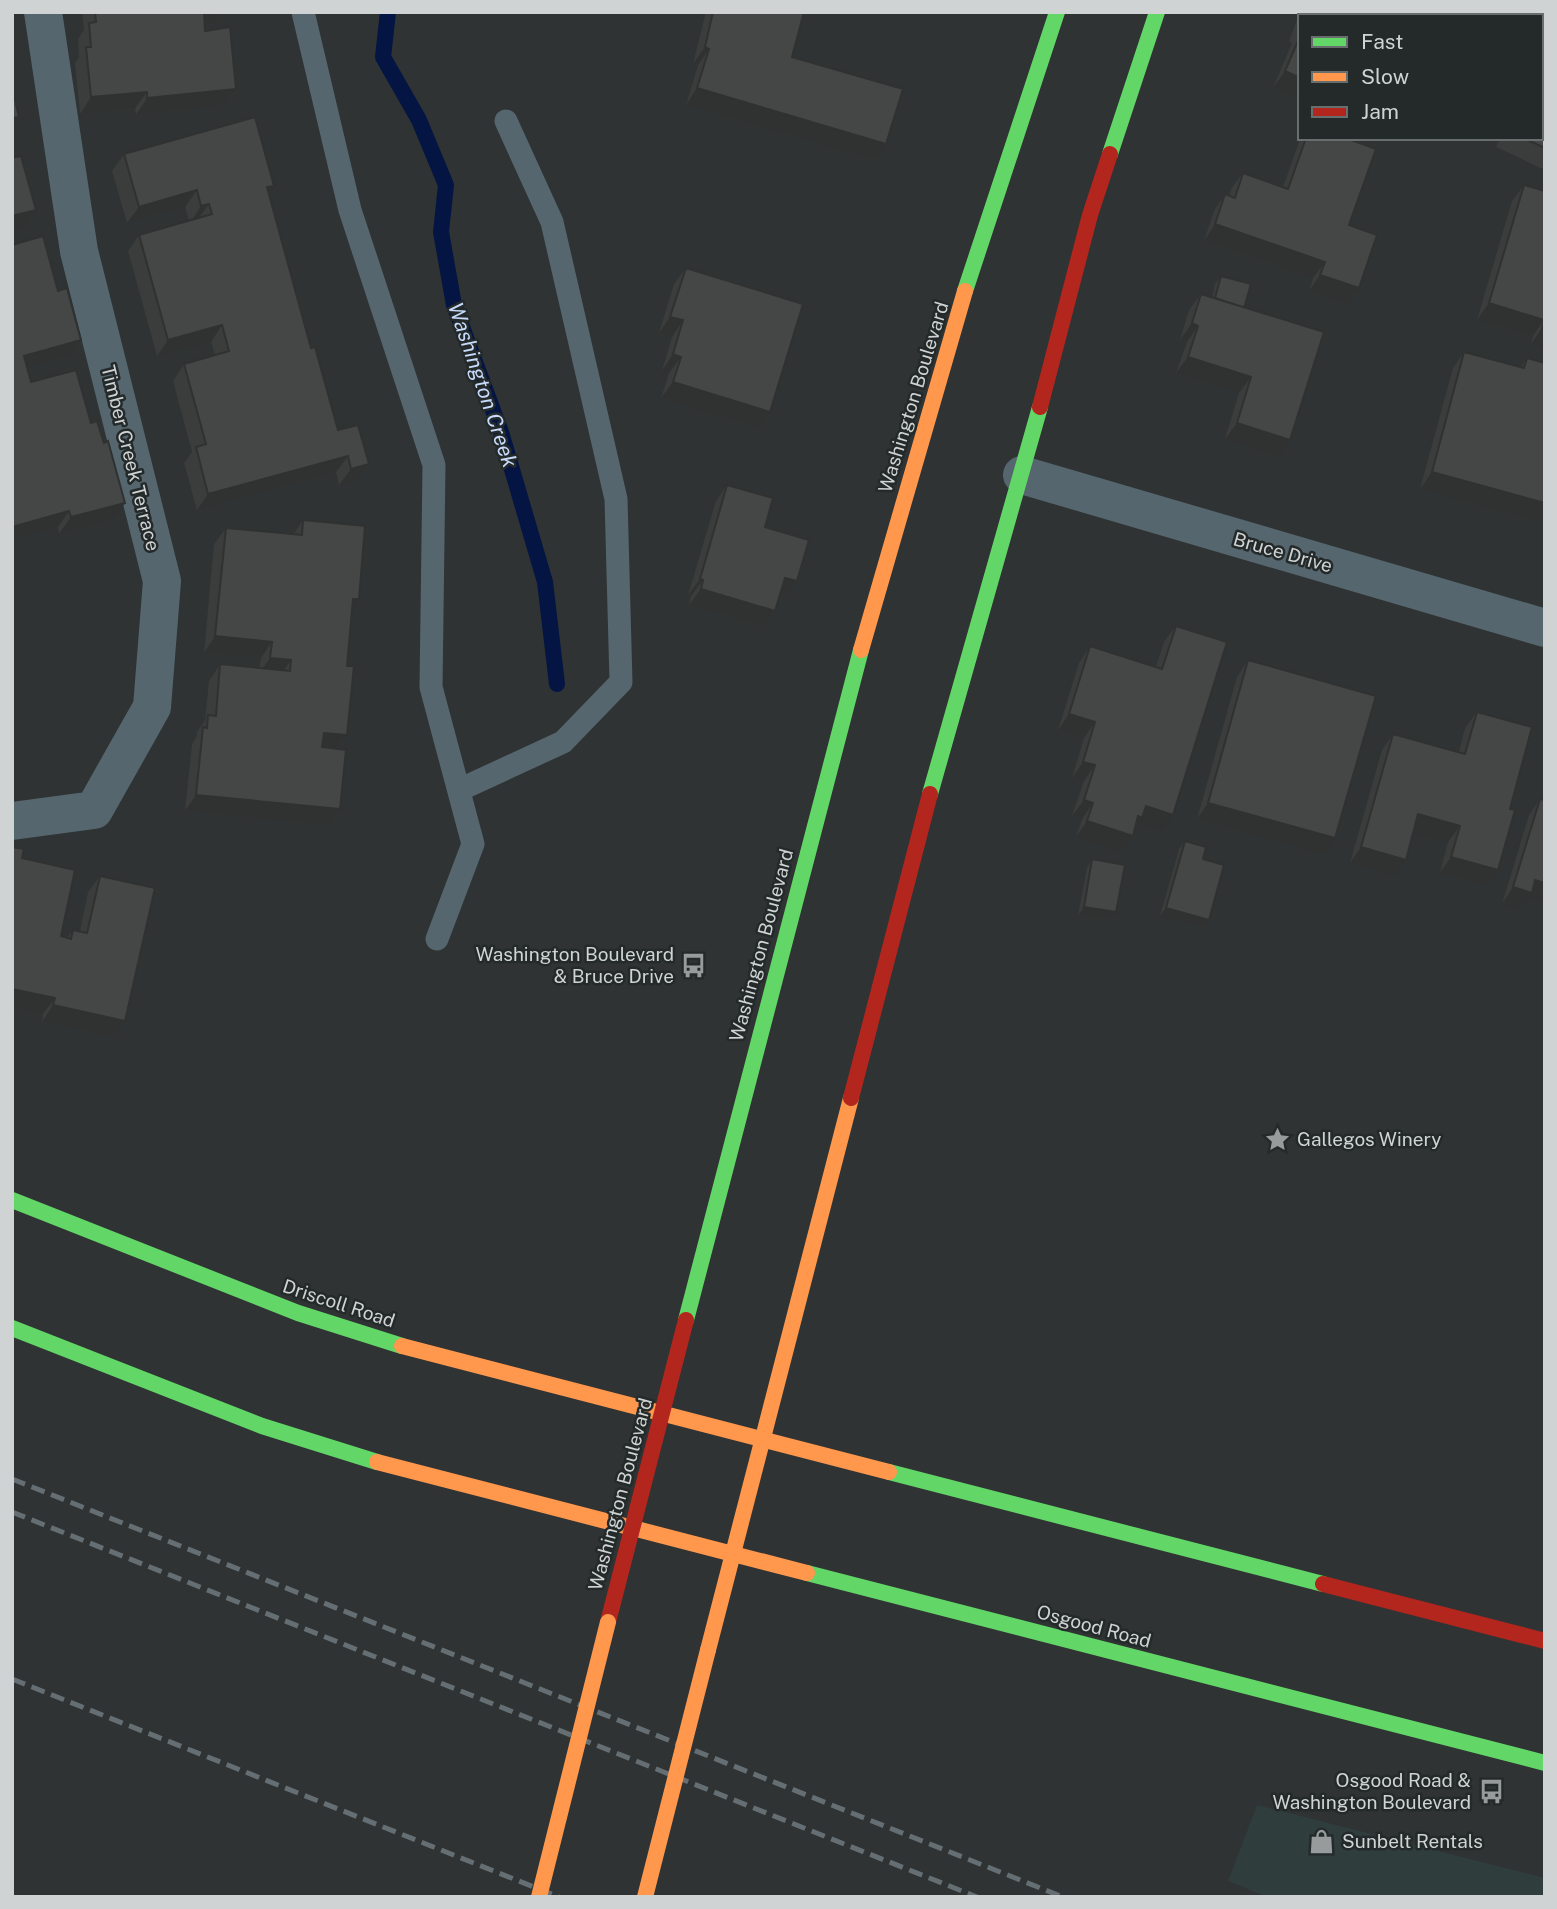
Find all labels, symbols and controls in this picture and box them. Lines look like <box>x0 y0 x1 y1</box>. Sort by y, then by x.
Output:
legend <box>1298 14 1543 140</box>
text: Fast <box>1361 29 1403 54</box>
text: Slow <box>1361 64 1409 89</box>
text: Jam <box>1361 99 1399 124</box>
water label: Washington Creek <box>443 299 523 471</box>
street label: Washington Boulevard <box>873 299 953 495</box>
street label: Timber Creek Terrace <box>97 363 165 553</box>
street label: Bruce Drive <box>1231 527 1335 577</box>
street label: Washington Boulevard <box>725 846 797 1044</box>
place label: Washington Boulevard & Bruce Drive <box>476 943 674 987</box>
bus stop icon: Washington Boulevard & Bruce Drive <box>680 951 708 979</box>
place icon: Gallegos Winery <box>1263 1125 1291 1153</box>
place label: Gallegos Winery <box>1297 1128 1441 1150</box>
street label: Driscoll Road <box>280 1274 398 1332</box>
street label: Washington Boulevard <box>584 1395 656 1593</box>
street label: Osgood Road <box>1034 1600 1154 1652</box>
place label: Osgood Road & Washington Boulevard <box>1273 1769 1471 1813</box>
bus stop icon: Osgood Road & Washington Boulevard <box>1477 1777 1505 1805</box>
shop icon: Sunbelt Rentals <box>1308 1827 1336 1855</box>
place label: Sunbelt Rentals <box>1342 1830 1483 1852</box>

